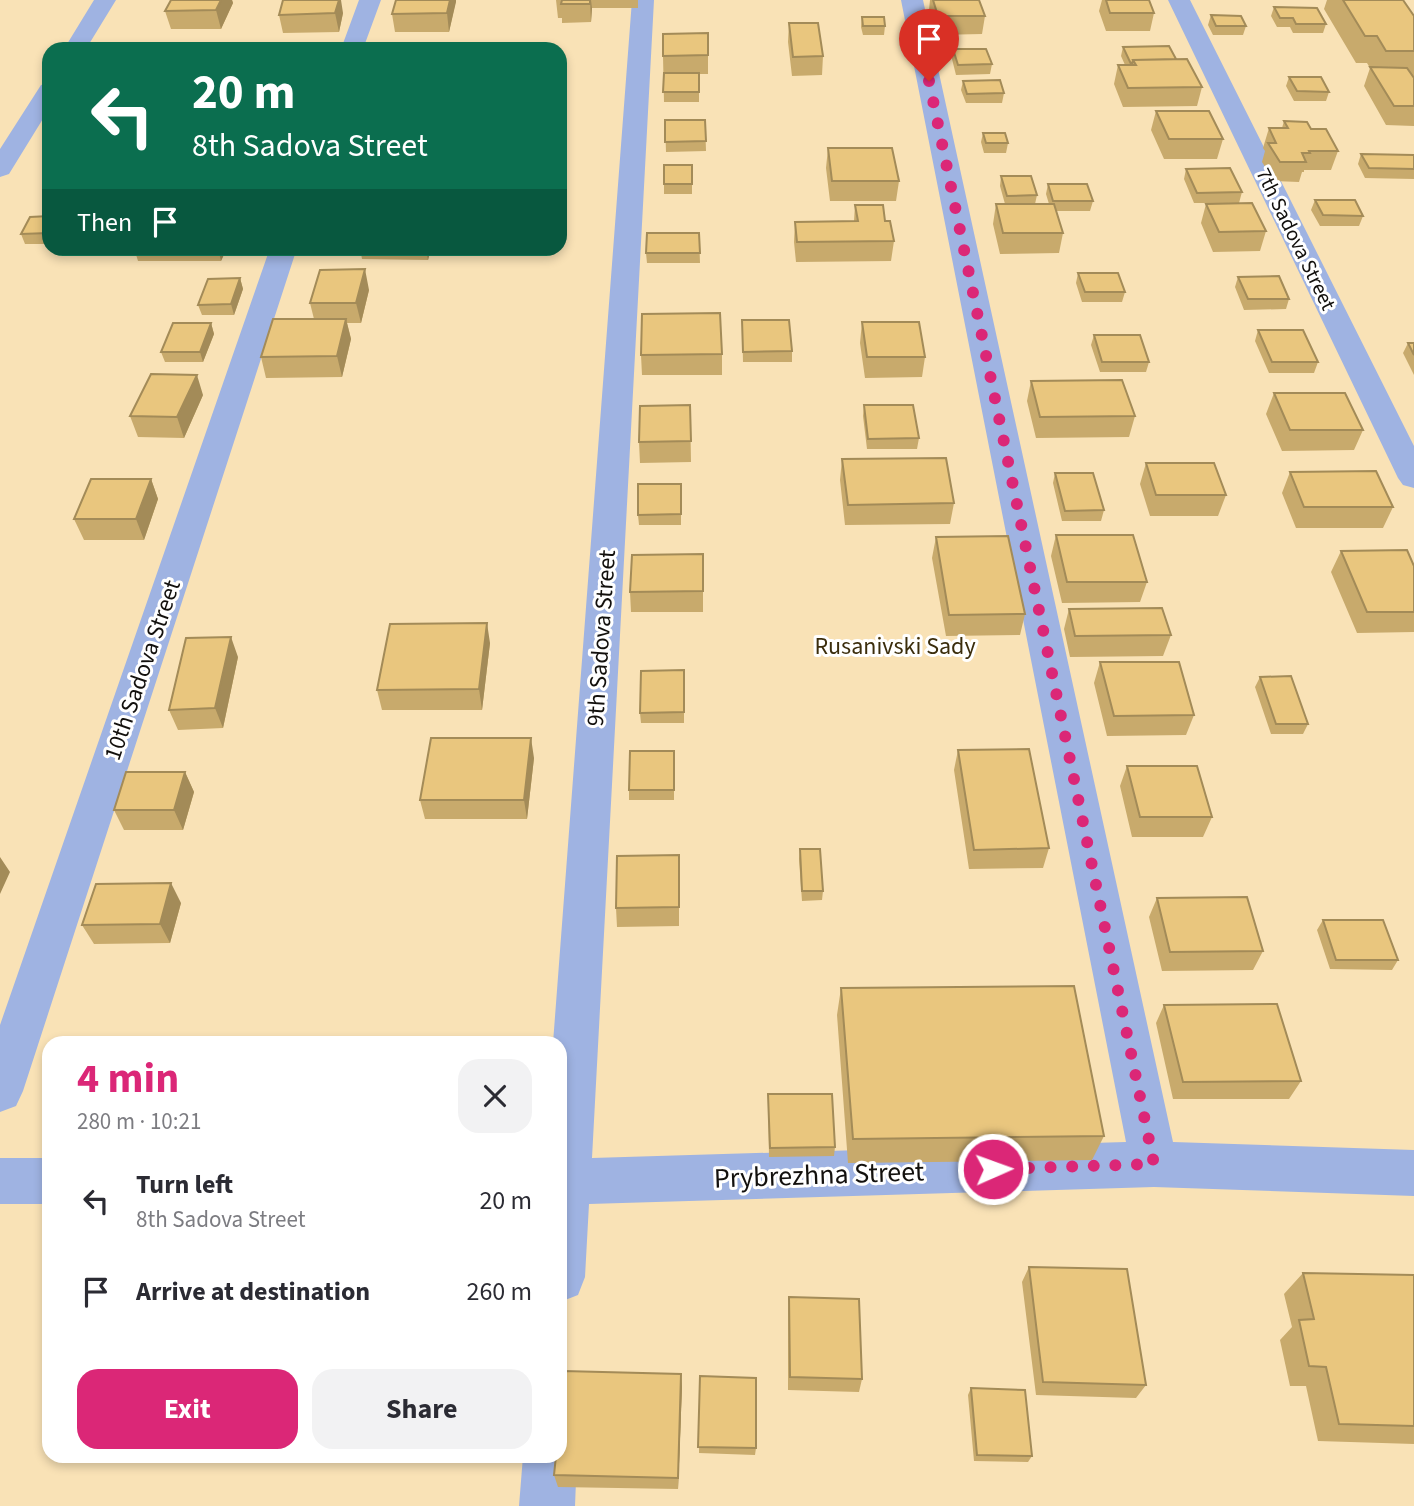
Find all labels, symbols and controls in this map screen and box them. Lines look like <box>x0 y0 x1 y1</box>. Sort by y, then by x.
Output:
pin <box>899 9 959 81</box>
icon: arrive <box>910 20 948 58</box>
text: 20 m <box>192 58 296 128</box>
icon: left <box>77 70 168 161</box>
text: 8th Sadova Street <box>192 123 428 169</box>
street label: 7th Sadova Street <box>1249 163 1343 315</box>
icon: arrive <box>146 203 184 241</box>
text: Then <box>77 204 132 241</box>
street label: 9th Sadova Street <box>578 549 625 727</box>
street label: 10th Sadova Street <box>95 575 190 765</box>
park label: Rusanivski Sady <box>814 629 976 664</box>
text: 4 min <box>77 1049 179 1109</box>
button: close <box>458 1059 532 1133</box>
text: 280 m · 10:21 <box>77 1105 201 1138</box>
position arrow <box>956 1132 1030 1206</box>
street label: Prybrezhna Street <box>713 1151 925 1199</box>
text: Turn left <box>136 1166 233 1203</box>
icon: left <box>77 1182 115 1220</box>
text: 20 m <box>479 1182 532 1219</box>
text: 8th Sadova Street <box>136 1203 305 1236</box>
icon: arrive <box>77 1273 115 1311</box>
text: Arrive at destination <box>136 1273 370 1310</box>
text: 260 m <box>466 1273 532 1310</box>
button: Exit <box>77 1369 298 1449</box>
button: Share <box>312 1369 532 1449</box>

